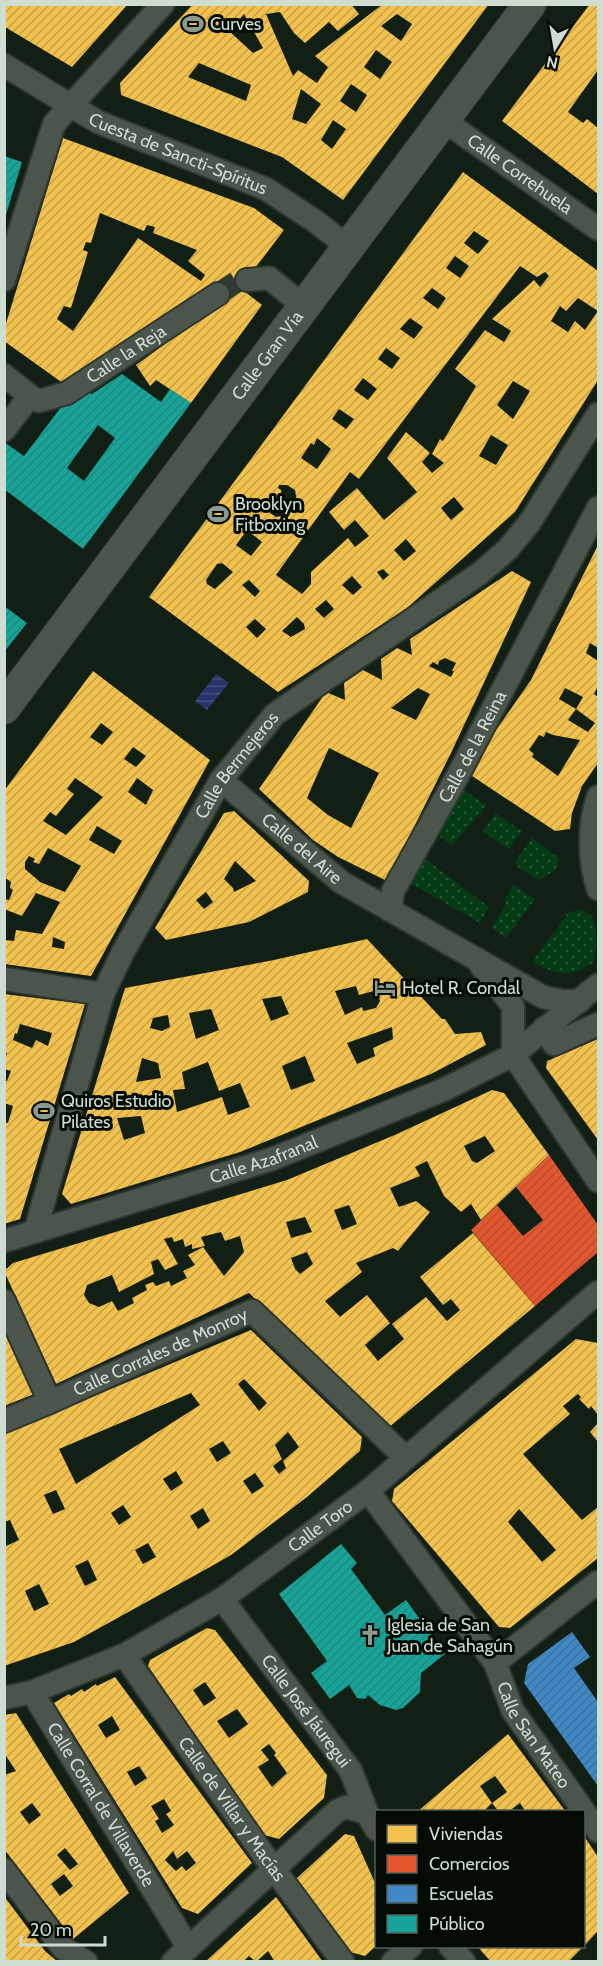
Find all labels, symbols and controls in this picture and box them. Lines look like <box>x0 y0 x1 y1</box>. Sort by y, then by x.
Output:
sports icon: Curves <box>181 12 205 36</box>
place label: Curves <box>210 13 261 35</box>
north arrow <box>525 18 585 78</box>
text: N <box>545 52 560 73</box>
street label: Cuesta de Sancti-Spíritus <box>84 108 270 199</box>
street label: Calle Correhuela <box>463 129 577 219</box>
street label: Calle Gran Vía <box>227 306 308 405</box>
street label: Calle la Reja <box>82 320 170 388</box>
place label: Brooklyn Fitboxing <box>235 493 306 536</box>
sports icon: Brooklyn Fitboxing <box>206 502 230 526</box>
street label: Calle de la Reina <box>434 687 511 807</box>
street label: Calle Bermejeros <box>190 707 283 823</box>
street label: Calle del Aire <box>257 808 346 889</box>
hotel icon: Hotel R. Condal <box>373 976 397 1000</box>
place label: Hotel R. Condal <box>402 977 521 999</box>
place label: Quiros Estudio Pilates <box>61 1090 172 1133</box>
sports icon: Quiros Estudio Pilates <box>32 1099 56 1123</box>
street label: Calle Azafranal <box>207 1131 321 1188</box>
street label: Calle Corrales de Monroy <box>70 1303 251 1401</box>
street label: Calle Toro <box>284 1495 357 1557</box>
place label: Iglesia de San Juan de Sahagún <box>386 1614 513 1657</box>
church icon: Iglesia de San Juan de Sahagún <box>358 1623 382 1647</box>
street label: Calle José Jáuregui <box>256 1650 356 1772</box>
street label: Calle San Mateo <box>492 1679 575 1793</box>
street label: Calle Corral de Villaverde <box>42 1718 160 1891</box>
street label: Calle de Villar y Macías <box>174 1732 290 1886</box>
legend <box>375 1810 585 1948</box>
text: Viviendas <box>429 1823 503 1845</box>
text: Comercios <box>429 1853 510 1875</box>
text: Escuelas <box>429 1883 494 1905</box>
scale bar <box>21 1909 105 1947</box>
text: Público <box>429 1913 485 1935</box>
text: 20 m <box>30 1919 72 1941</box>

